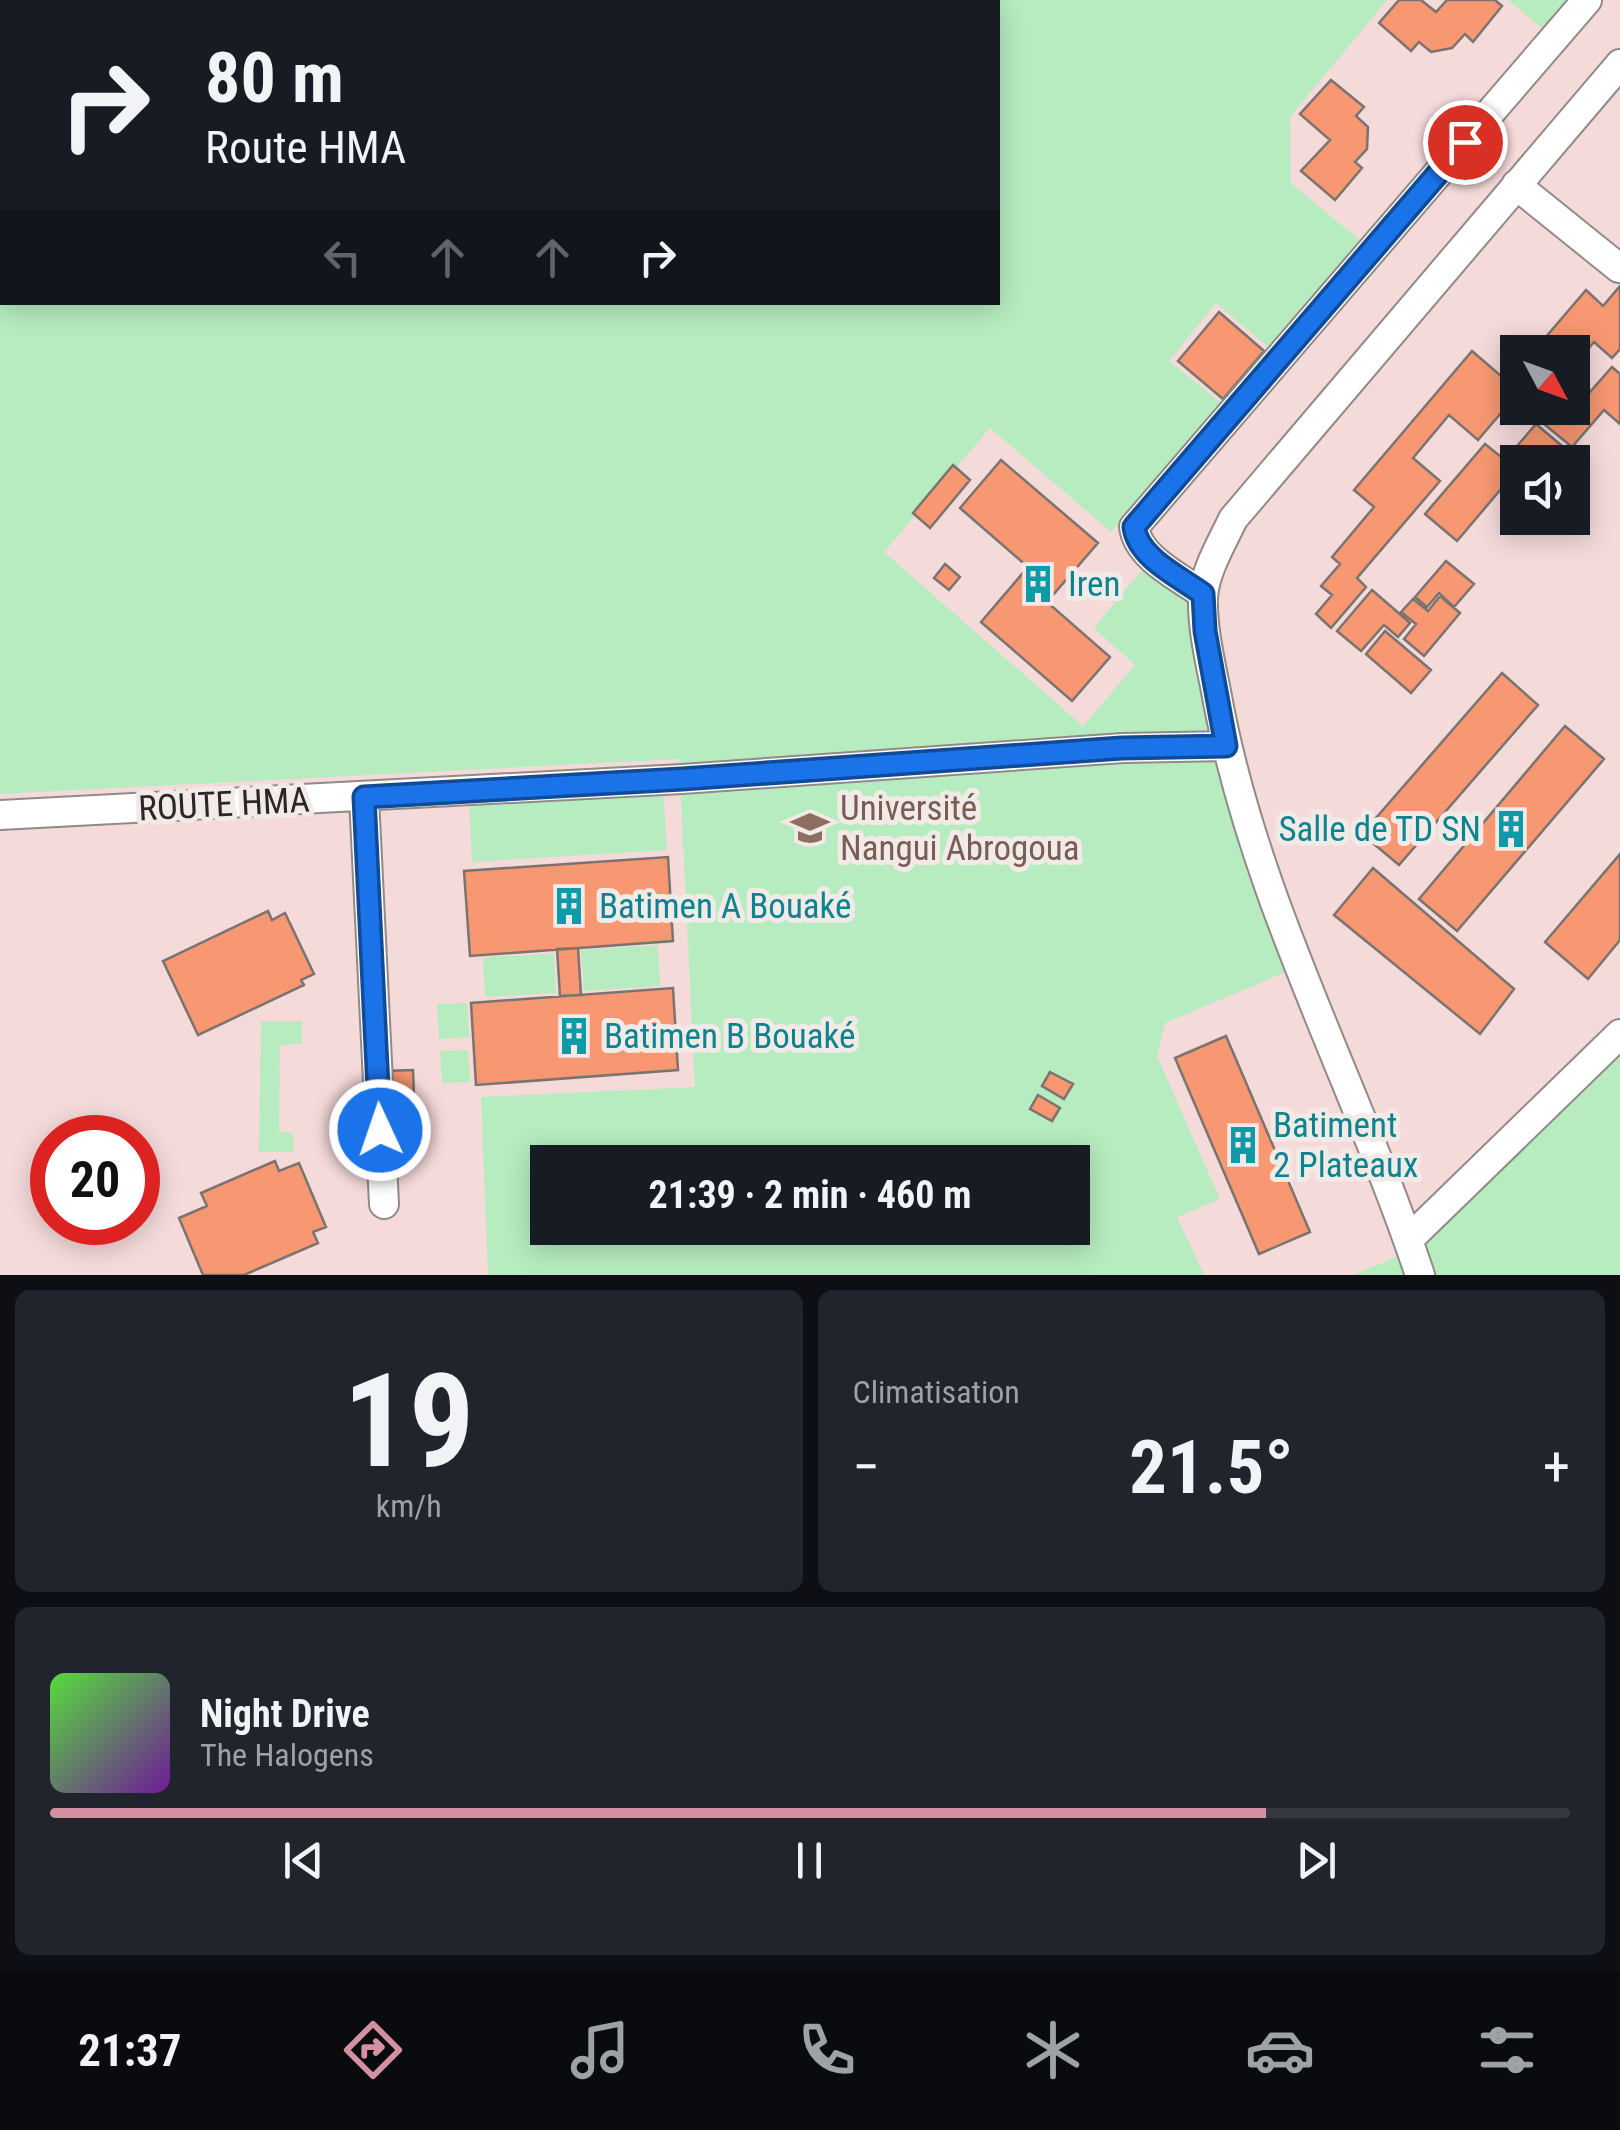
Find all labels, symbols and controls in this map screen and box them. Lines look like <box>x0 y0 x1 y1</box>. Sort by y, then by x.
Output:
text: 80 m <box>205 37 344 119</box>
icon: right <box>40 40 170 170</box>
pin <box>1423 100 1508 185</box>
icon: arrive <box>1438 115 1493 170</box>
text: Route HMA <box>205 121 406 174</box>
icon: left <box>315 230 370 285</box>
icon: ahead <box>420 230 475 285</box>
icon: ahead <box>525 230 580 285</box>
icon: right <box>630 230 685 285</box>
north arrow <box>1500 335 1590 425</box>
map controls <box>1500 335 1590 535</box>
button: sound <box>1500 445 1590 535</box>
building icon: Iren <box>1017 563 1059 605</box>
place label: Iren <box>1068 564 1120 605</box>
street label: ROUTE HMA <box>137 780 311 829</box>
place label: Université Nangui Abrogoua <box>840 788 1080 869</box>
school or university icon: Université Nangui Abrogoua <box>789 807 831 849</box>
building icon: Salle de TD SN <box>1490 808 1532 850</box>
place label: Salle de TD SN <box>1278 809 1481 850</box>
building icon: Batimen A Bouaké <box>548 885 590 927</box>
place label: Batimen A Bouaké <box>599 886 851 927</box>
building icon: Batimen B Bouaké <box>553 1015 595 1057</box>
place label: Batimen B Bouaké <box>604 1016 855 1057</box>
position arrow <box>328 1078 432 1182</box>
place label: Batiment 2 Plateaux <box>1273 1105 1418 1186</box>
speed limit sign: 20 <box>30 1115 160 1245</box>
building icon: Batiment 2 Plateaux <box>1222 1124 1264 1166</box>
text: 21:39 · 2 min · 460 m <box>649 1173 971 1217</box>
text: 19 <box>343 1345 474 1498</box>
text: Climatisation <box>853 1373 1020 1411</box>
text: 21.5° <box>1129 1423 1294 1511</box>
text: − <box>853 1435 880 1499</box>
text: + <box>1543 1435 1570 1499</box>
text: km/h <box>376 1487 442 1525</box>
text: Night Drive <box>200 1692 370 1736</box>
text: The Halogens <box>200 1736 374 1774</box>
icon: previous <box>276 1833 331 1888</box>
icon: pause <box>782 1833 837 1888</box>
icon: next <box>1289 1833 1344 1888</box>
icon: directions <box>338 2015 408 2085</box>
icon: music <box>565 2015 635 2085</box>
icon: phone <box>792 2015 862 2085</box>
icon: climate <box>1018 2015 1088 2085</box>
icon: car <box>1245 2015 1315 2085</box>
icon: filters <box>1472 2015 1542 2085</box>
text: 21:37 <box>78 2024 182 2077</box>

